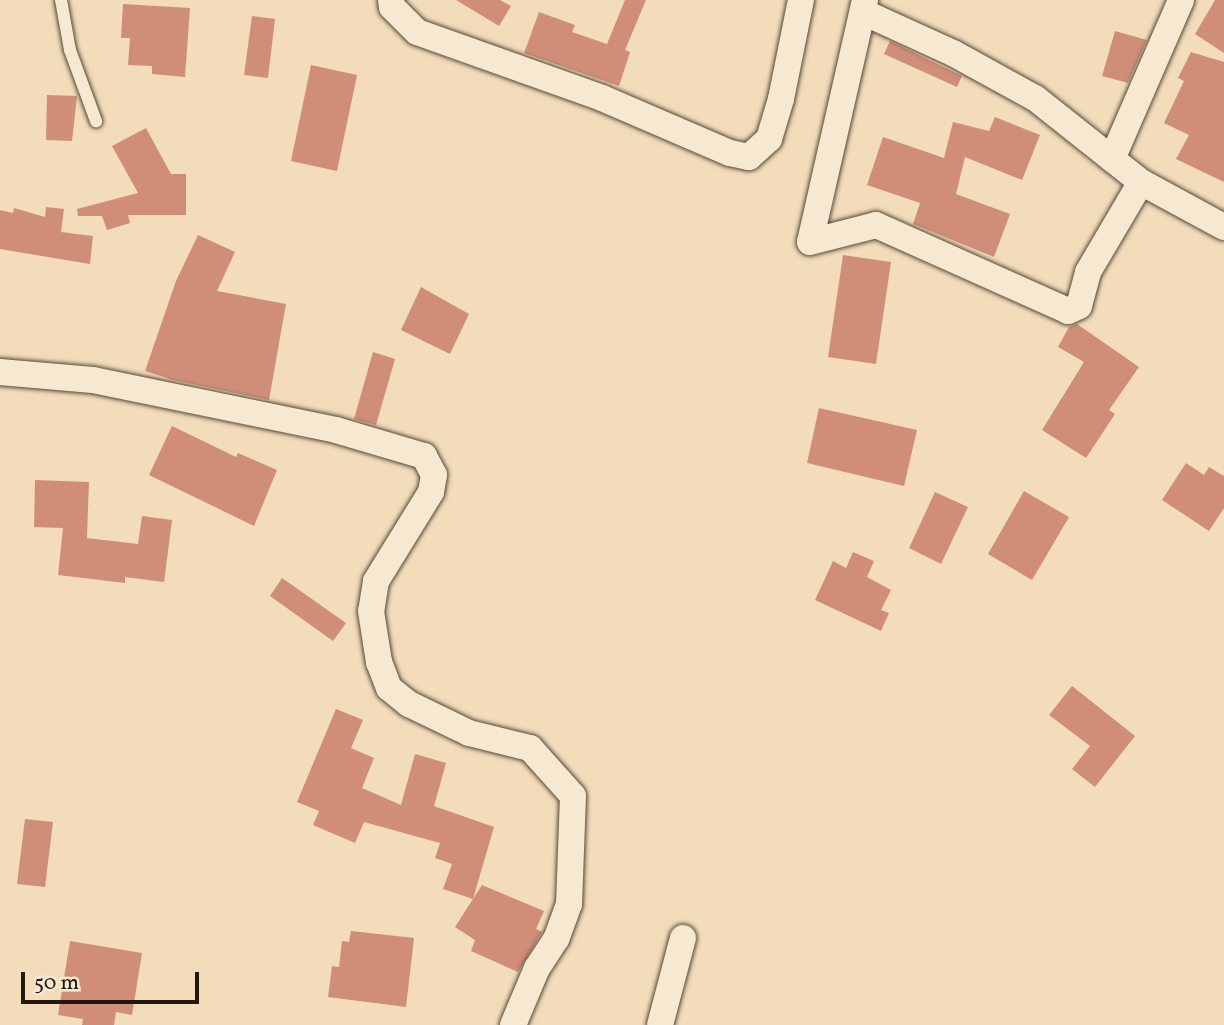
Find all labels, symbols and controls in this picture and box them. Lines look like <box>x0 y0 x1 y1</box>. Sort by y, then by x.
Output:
scale bar <box>24 958 203 1002</box>
text: 50 m <box>34 969 79 998</box>

